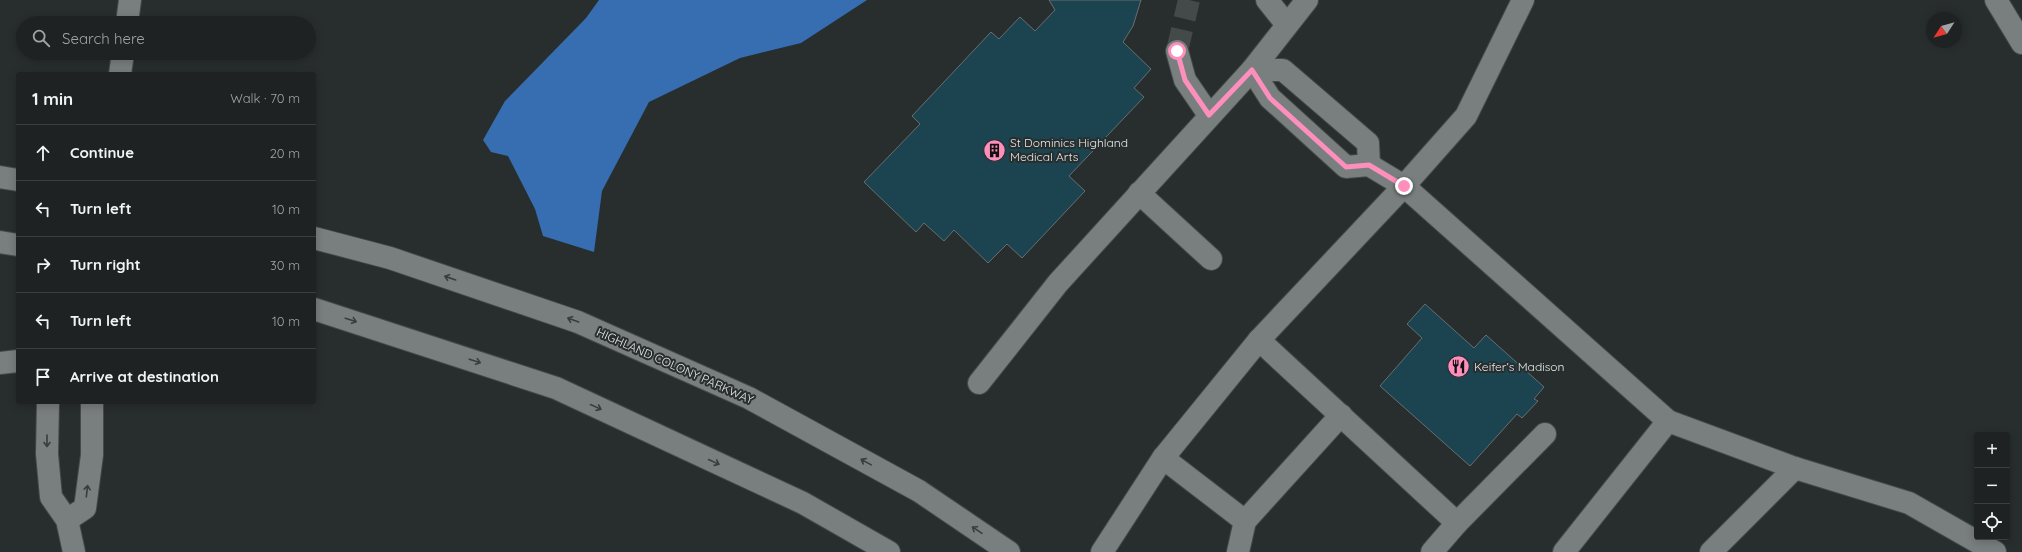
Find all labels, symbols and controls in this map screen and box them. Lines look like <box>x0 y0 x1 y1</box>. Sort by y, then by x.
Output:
north arrow <box>1926 12 1962 48</box>
search box <box>16 16 316 60</box>
icon: search <box>30 27 52 49</box>
text: Search here <box>62 29 145 48</box>
route start <box>1168 42 1186 60</box>
text: 1 min <box>32 88 73 109</box>
text: Walk · 70 m <box>230 90 300 106</box>
place label: St Dominics Highland Medical Arts <box>1010 135 1128 164</box>
building icon: St Dominics Highland Medical Arts <box>981 137 1007 163</box>
icon: ahead <box>32 142 54 164</box>
text: Continue <box>70 143 134 162</box>
text: 20 m <box>270 145 300 161</box>
route end <box>1395 177 1413 195</box>
icon: left <box>32 198 54 220</box>
text: Turn left <box>70 199 132 218</box>
text: 10 m <box>272 201 300 217</box>
icon: right <box>32 254 54 276</box>
text: Turn right <box>70 255 141 274</box>
text: 30 m <box>270 257 300 273</box>
one-way arrow <box>444 274 457 281</box>
icon: left <box>32 310 54 332</box>
text: Turn left <box>70 311 132 330</box>
text: 10 m <box>272 313 300 329</box>
one-way arrow <box>345 316 357 324</box>
one-way arrow <box>567 316 580 323</box>
street label: HIGHLAND COLONY PARKWAY <box>594 324 756 407</box>
restaurant icon: Keifer’s Madison <box>1446 354 1472 380</box>
one-way arrow <box>468 358 481 365</box>
place label: Keifer’s Madison <box>1474 359 1565 374</box>
icon: arrive <box>32 366 54 388</box>
text: Arrive at destination <box>70 367 219 386</box>
one-way arrow <box>590 404 602 411</box>
map controls <box>1974 432 2010 540</box>
button: + <box>1974 432 2010 468</box>
one-way arrow <box>43 434 51 447</box>
one-way arrow <box>860 458 872 466</box>
one-way arrow <box>708 459 720 466</box>
button: − <box>1974 468 2010 504</box>
one-way arrow <box>83 485 91 498</box>
button: locate <box>1974 504 2010 540</box>
one-way arrow <box>972 526 983 534</box>

